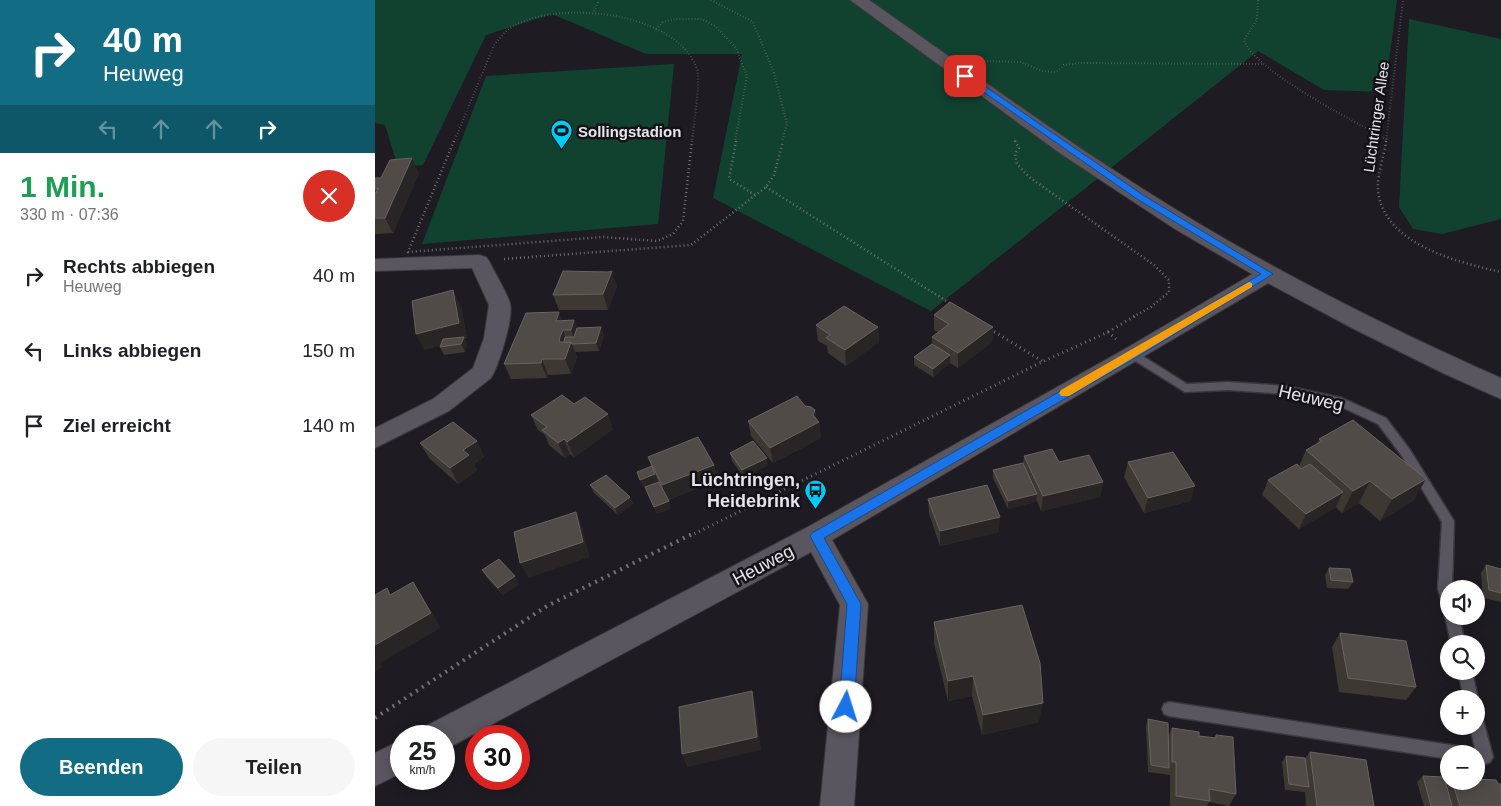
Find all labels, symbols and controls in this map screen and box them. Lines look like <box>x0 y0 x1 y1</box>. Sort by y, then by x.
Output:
icon: right <box>20 20 85 85</box>
text: 40 m <box>103 20 183 59</box>
pin <box>944 55 986 97</box>
street label: Lüchtringer Allee <box>1360 60 1392 174</box>
text: Heuweg <box>103 61 184 86</box>
icon: arrive <box>951 62 979 90</box>
icon: left <box>94 115 122 143</box>
icon: ahead <box>147 115 175 143</box>
icon: ahead <box>200 115 228 143</box>
icon: right <box>253 115 281 143</box>
sports icon: Sollingstadion <box>550 119 574 150</box>
place label: Sollingstadion <box>578 123 681 140</box>
text: 1 Min. <box>20 170 105 203</box>
button: close <box>303 170 355 222</box>
text: 330 m · 07:36 <box>20 206 119 223</box>
text: Rechts abbiegen <box>63 256 215 277</box>
icon: right <box>20 262 48 290</box>
text: 40 m <box>313 265 355 286</box>
text: Heuweg <box>63 278 122 295</box>
icon: left <box>20 337 48 365</box>
text: Links abbiegen <box>63 340 201 361</box>
text: 150 m <box>302 340 355 361</box>
street label: Heuweg <box>1277 381 1345 415</box>
icon: arrive <box>20 412 48 440</box>
text: Ziel erreicht <box>63 415 171 436</box>
text: 140 m <box>302 415 355 436</box>
place label: Lüchtringen, Heidebrink <box>691 470 801 511</box>
bus stop icon: Lüchtringen, Heidebrink <box>804 478 828 509</box>
street label: Heuweg <box>729 541 797 589</box>
map controls <box>1440 580 1485 790</box>
button: sound <box>1440 580 1485 625</box>
button: search <box>1440 635 1485 680</box>
position arrow <box>819 680 871 732</box>
button: + <box>1440 690 1485 735</box>
speed limit sign: 30 <box>465 725 530 790</box>
text: 25 <box>409 737 436 765</box>
button: Beenden <box>20 738 183 796</box>
button: Teilen <box>193 738 355 796</box>
button: − <box>1440 745 1485 790</box>
text: km/h <box>409 763 436 777</box>

